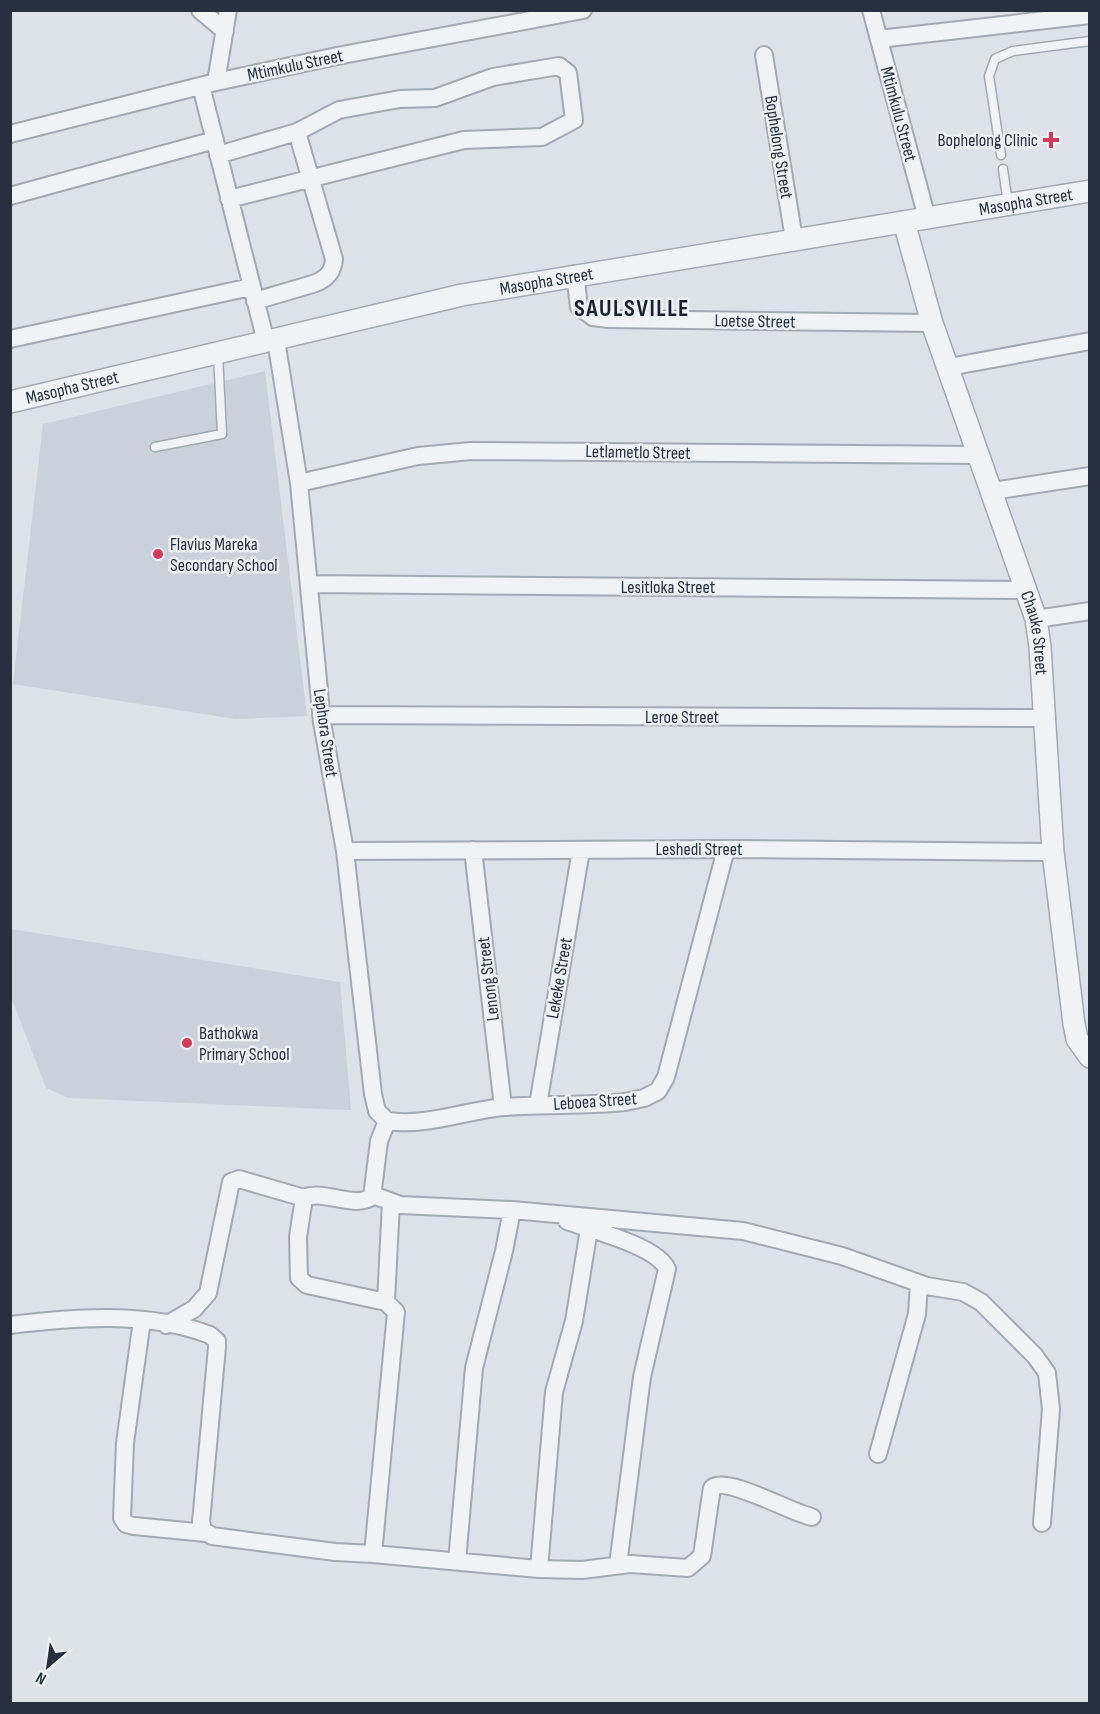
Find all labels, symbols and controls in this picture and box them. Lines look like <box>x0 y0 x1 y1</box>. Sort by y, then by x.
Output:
street label: Mtimkulu Street <box>245 45 345 86</box>
street label: Mtimkulu Street <box>876 64 921 164</box>
street label: Bophelong Street <box>760 94 797 201</box>
place label: Bophelong Clinic <box>938 130 1038 151</box>
marker: Bophelong Clinic <box>1042 131 1060 149</box>
street label: Masopha Street <box>978 184 1075 220</box>
street label: Masopha Street <box>498 263 595 300</box>
district label: SAULSVILLE <box>574 294 690 323</box>
street label: Loetse Street <box>714 310 796 333</box>
street label: Masopha Street <box>24 367 121 409</box>
street label: Letlametlo Street <box>585 441 691 464</box>
place label: Flavius Mareka Secondary School <box>170 534 278 576</box>
marker: Flavius Mareka Secondary School <box>151 547 165 561</box>
street label: Lesitloka Street <box>621 577 716 598</box>
street label: Chauke Street <box>1016 588 1052 676</box>
street label: Lephora Street <box>309 688 342 779</box>
street label: Leroe Street <box>645 707 720 728</box>
street label: Leshedi Street <box>656 839 743 860</box>
street label: Lenong Street <box>473 935 504 1022</box>
street label: Lekeke Street <box>542 935 577 1020</box>
place label: Bathokwa Primary School <box>199 1023 290 1065</box>
marker: Bathokwa Primary School <box>180 1036 194 1050</box>
street label: Leboea Street <box>553 1088 638 1115</box>
north arrow <box>18 1636 78 1696</box>
text: N <box>33 1667 50 1688</box>

